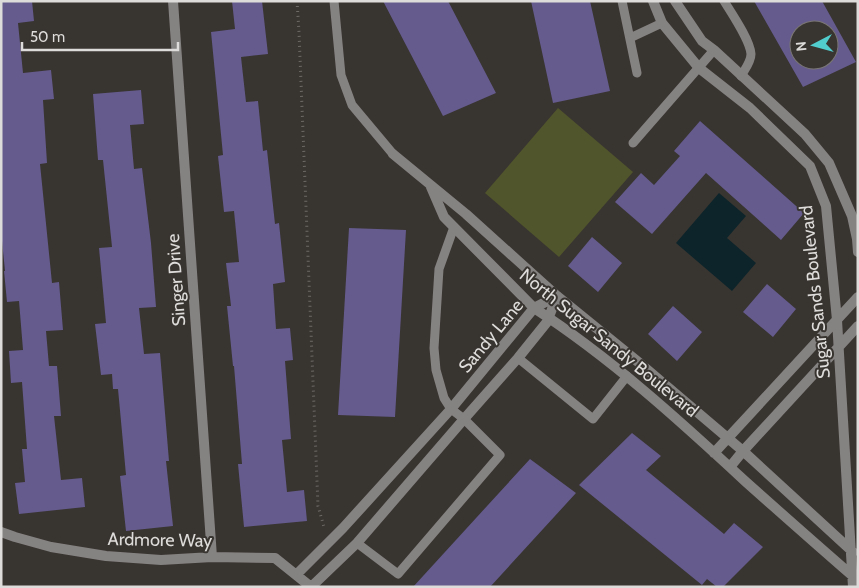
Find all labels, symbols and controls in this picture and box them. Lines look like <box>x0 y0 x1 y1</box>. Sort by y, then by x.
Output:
scale bar <box>22 20 179 52</box>
north arrow <box>789 20 839 70</box>
text: 50 m <box>30 28 65 46</box>
text: N <box>792 40 811 52</box>
street label: Sugar Sands Boulevard <box>795 204 835 380</box>
street label: Singer Drive <box>162 233 190 327</box>
street label: North Sugar Sandy Boulevard <box>515 264 703 422</box>
street label: Sandy Lane <box>454 295 528 377</box>
street label: Ardmore Way <box>108 528 212 552</box>

